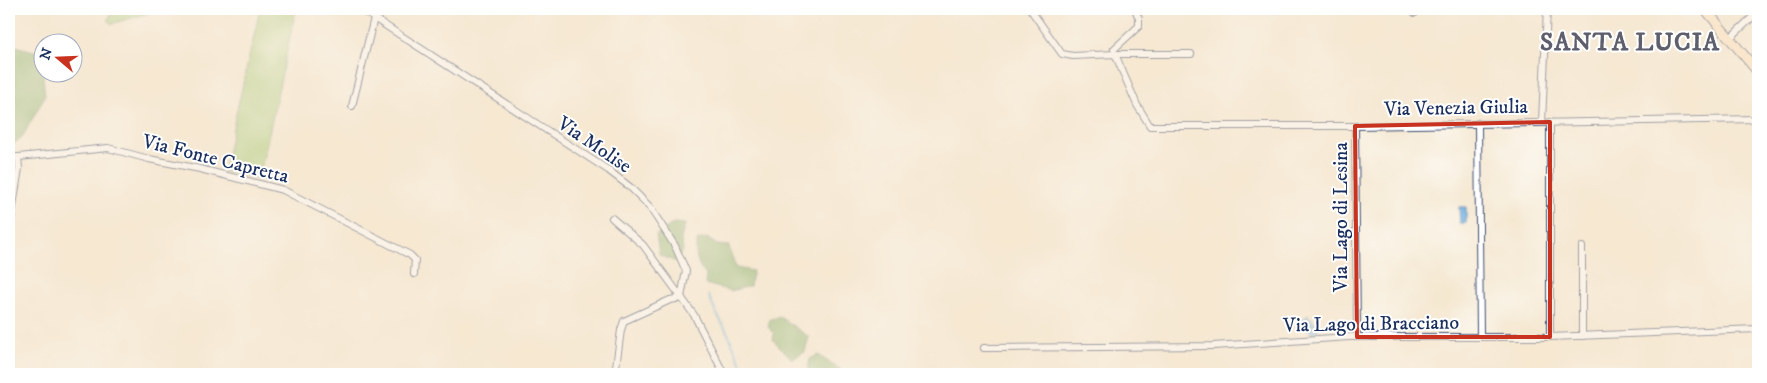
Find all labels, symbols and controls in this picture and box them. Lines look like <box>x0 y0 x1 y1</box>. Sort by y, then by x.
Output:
district label: SANTA LUCIA <box>1540 27 1720 58</box>
north arrow <box>32 32 82 82</box>
text: N <box>36 45 57 62</box>
street label: Via Venezia Giulia <box>1383 95 1529 122</box>
street label: Via Molise <box>551 111 636 179</box>
street label: Via Fonte Capretta <box>139 129 292 190</box>
street label: Via Lago di Lesina <box>1329 141 1354 293</box>
street label: Via Lago di Bracciano <box>1282 310 1459 339</box>

